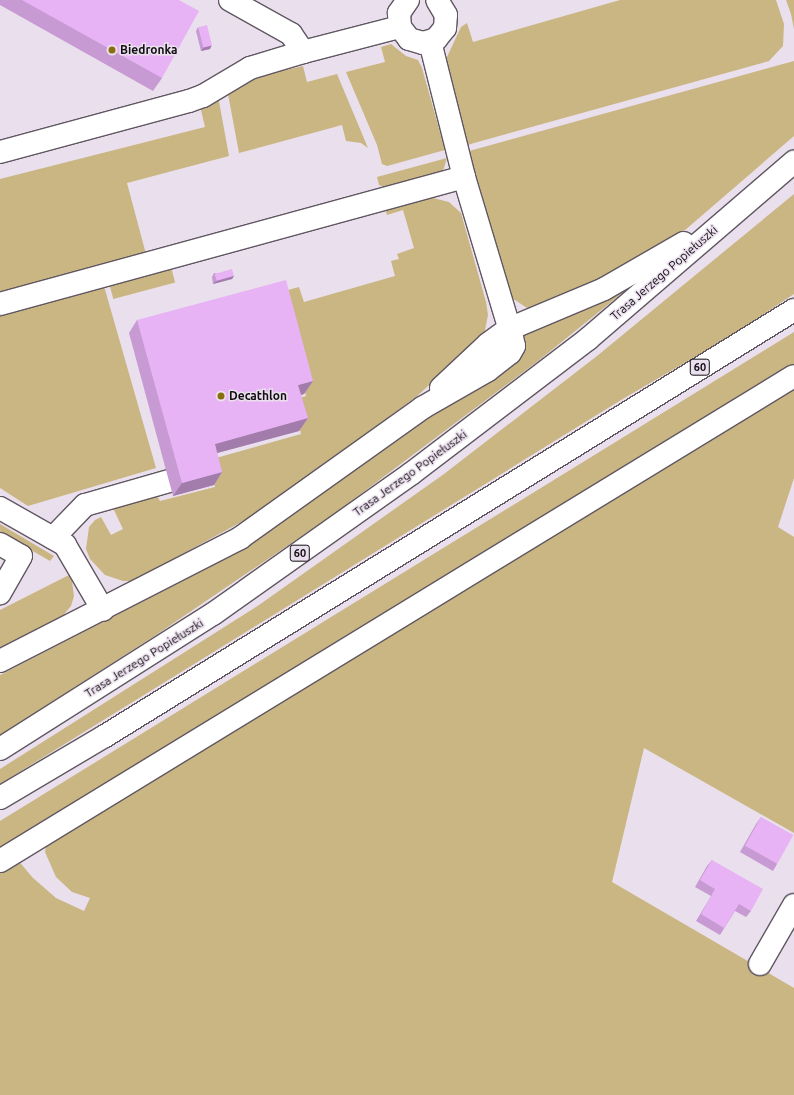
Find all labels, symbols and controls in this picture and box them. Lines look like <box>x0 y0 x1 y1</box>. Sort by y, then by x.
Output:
place label: Biedronka <box>120 43 178 57</box>
marker: Biedronka <box>107 45 117 55</box>
street label: Trasa Jerzego Popiełuszki <box>607 223 721 323</box>
road number: 60 <box>689 358 711 376</box>
place label: Decathlon <box>229 389 287 403</box>
marker: Decathlon <box>216 391 226 401</box>
street label: Trasa Jerzego Popiełuszki <box>350 427 470 519</box>
road number: 60 <box>289 544 311 562</box>
street label: Trasa Jerzego Popiełuszki <box>82 616 206 700</box>

